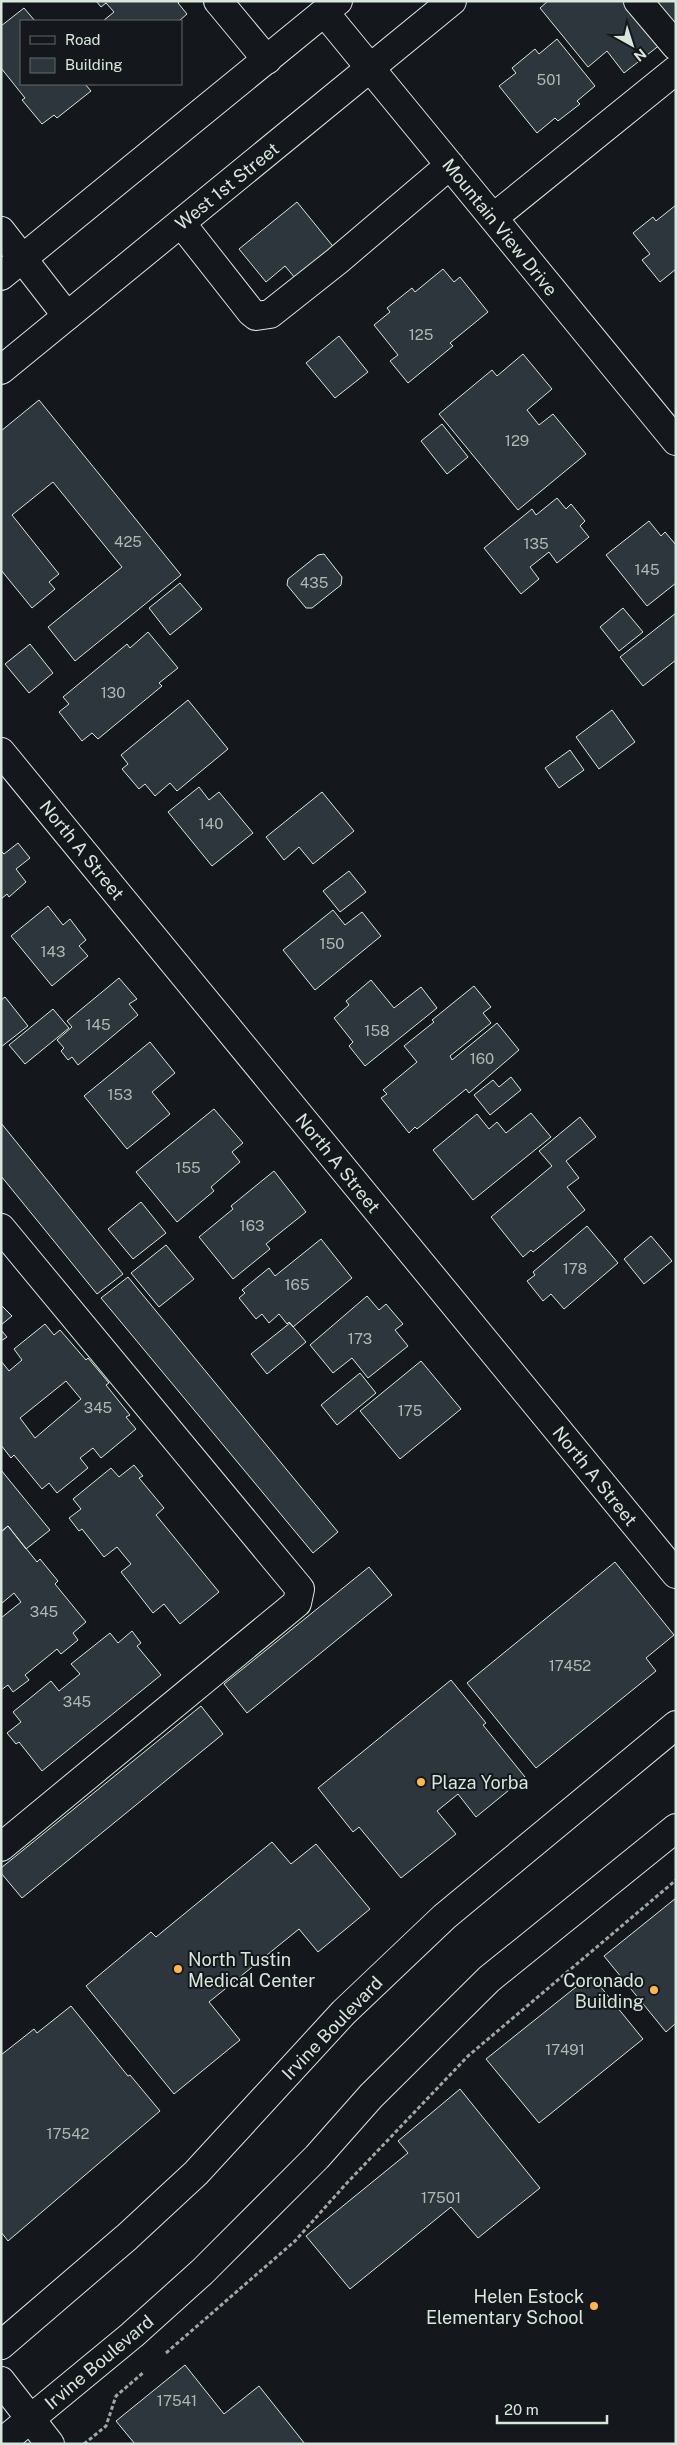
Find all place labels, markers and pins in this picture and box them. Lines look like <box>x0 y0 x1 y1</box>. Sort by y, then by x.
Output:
place label: Plaza Yorba <box>431 1772 528 1793</box>
marker: Plaza Yorba <box>415 1776 427 1788</box>
place label: North Tustin Medical Center <box>188 1949 315 1991</box>
marker: North Tustin Medical Center <box>172 1963 184 1975</box>
place label: Coronado Building <box>563 1970 644 2012</box>
marker: Coronado Building <box>648 1984 660 1996</box>
place label: Helen Estock Elementary School <box>426 2286 584 2328</box>
marker: Helen Estock Elementary School <box>588 2300 600 2312</box>

